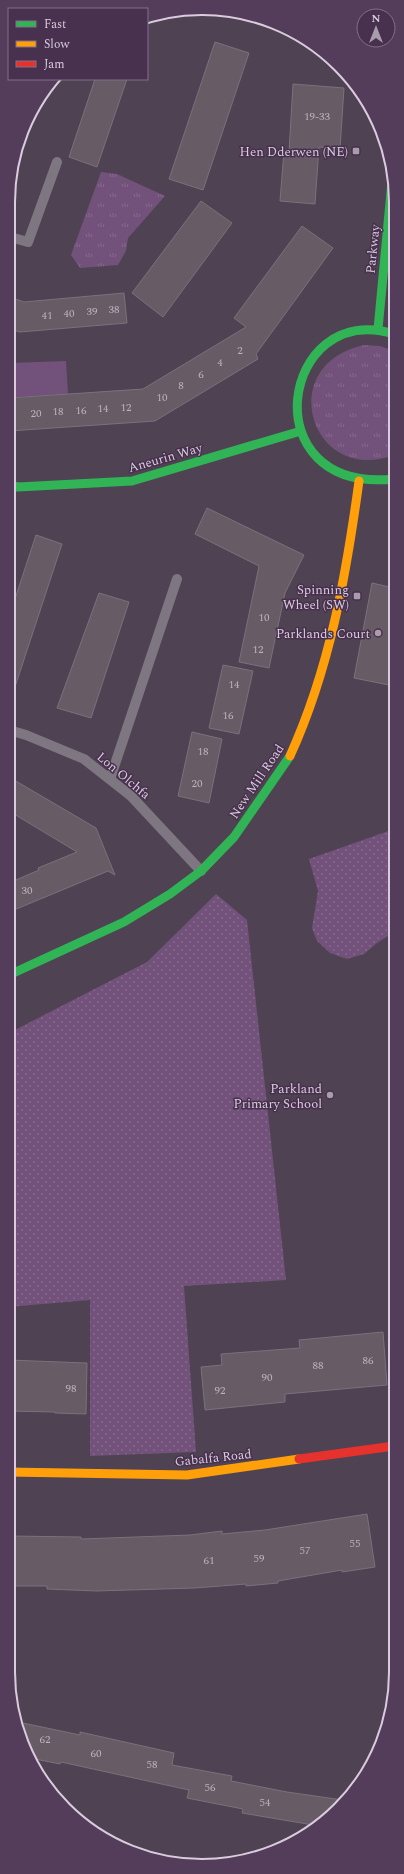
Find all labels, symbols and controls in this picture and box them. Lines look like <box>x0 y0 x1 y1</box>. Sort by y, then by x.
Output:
legend <box>8 8 148 80</box>
north arrow <box>356 8 396 48</box>
text: N <box>372 10 381 27</box>
text: Fast <box>44 15 66 34</box>
text: Slow <box>44 35 70 54</box>
text: Jam <box>44 55 65 74</box>
house number: 19-33 <box>304 108 331 125</box>
place label: Hen Dderwen (NE) <box>239 142 348 162</box>
marker: Hen Dderwen (NE) <box>351 146 361 156</box>
street label: Parkway <box>360 223 386 275</box>
house number: 38 <box>109 301 120 318</box>
house number: 39 <box>87 303 98 320</box>
house number: 40 <box>64 305 75 322</box>
house number: 41 <box>42 307 53 324</box>
house number: 2 <box>237 342 243 359</box>
house number: 4 <box>217 354 223 371</box>
house number: 6 <box>198 366 204 383</box>
house number: 8 <box>178 377 184 394</box>
house number: 10 <box>157 389 168 406</box>
house number: 12 <box>121 399 132 416</box>
house number: 14 <box>98 400 109 417</box>
house number: 16 <box>76 402 87 419</box>
house number: 18 <box>53 403 64 420</box>
house number: 20 <box>31 405 42 422</box>
street label: Aneurin Way <box>126 438 205 478</box>
place label: Spinning Wheel (SW) <box>283 580 349 615</box>
marker: Spinning Wheel (SW) <box>352 591 362 601</box>
house number: 10 <box>259 609 270 626</box>
place label: Parklands Court <box>276 624 370 644</box>
marker: Parklands Court <box>373 628 383 638</box>
house number: 12 <box>253 641 264 658</box>
house number: 14 <box>229 676 240 693</box>
house number: 16 <box>223 707 234 724</box>
street label: New Mill Road <box>224 740 289 823</box>
house number: 18 <box>198 743 209 760</box>
street label: Lon Olchfa <box>92 747 155 805</box>
house number: 20 <box>192 775 203 792</box>
house number: 30 <box>22 882 33 899</box>
place label: Parkland Primary School <box>234 1079 322 1114</box>
marker: Parkland Primary School <box>325 1090 335 1100</box>
house number: 86 <box>363 1352 374 1369</box>
house number: 88 <box>313 1357 324 1374</box>
house number: 90 <box>262 1369 273 1386</box>
house number: 98 <box>66 1380 77 1397</box>
house number: 92 <box>215 1382 226 1399</box>
street label: Gabalfa Road <box>174 1444 252 1472</box>
house number: 55 <box>350 1535 361 1552</box>
house number: 57 <box>300 1542 311 1559</box>
house number: 59 <box>254 1550 265 1567</box>
house number: 61 <box>204 1552 215 1569</box>
house number: 62 <box>40 1731 51 1748</box>
house number: 60 <box>91 1745 102 1762</box>
house number: 58 <box>147 1756 158 1773</box>
house number: 56 <box>205 1779 216 1796</box>
house number: 54 <box>260 1794 271 1811</box>

